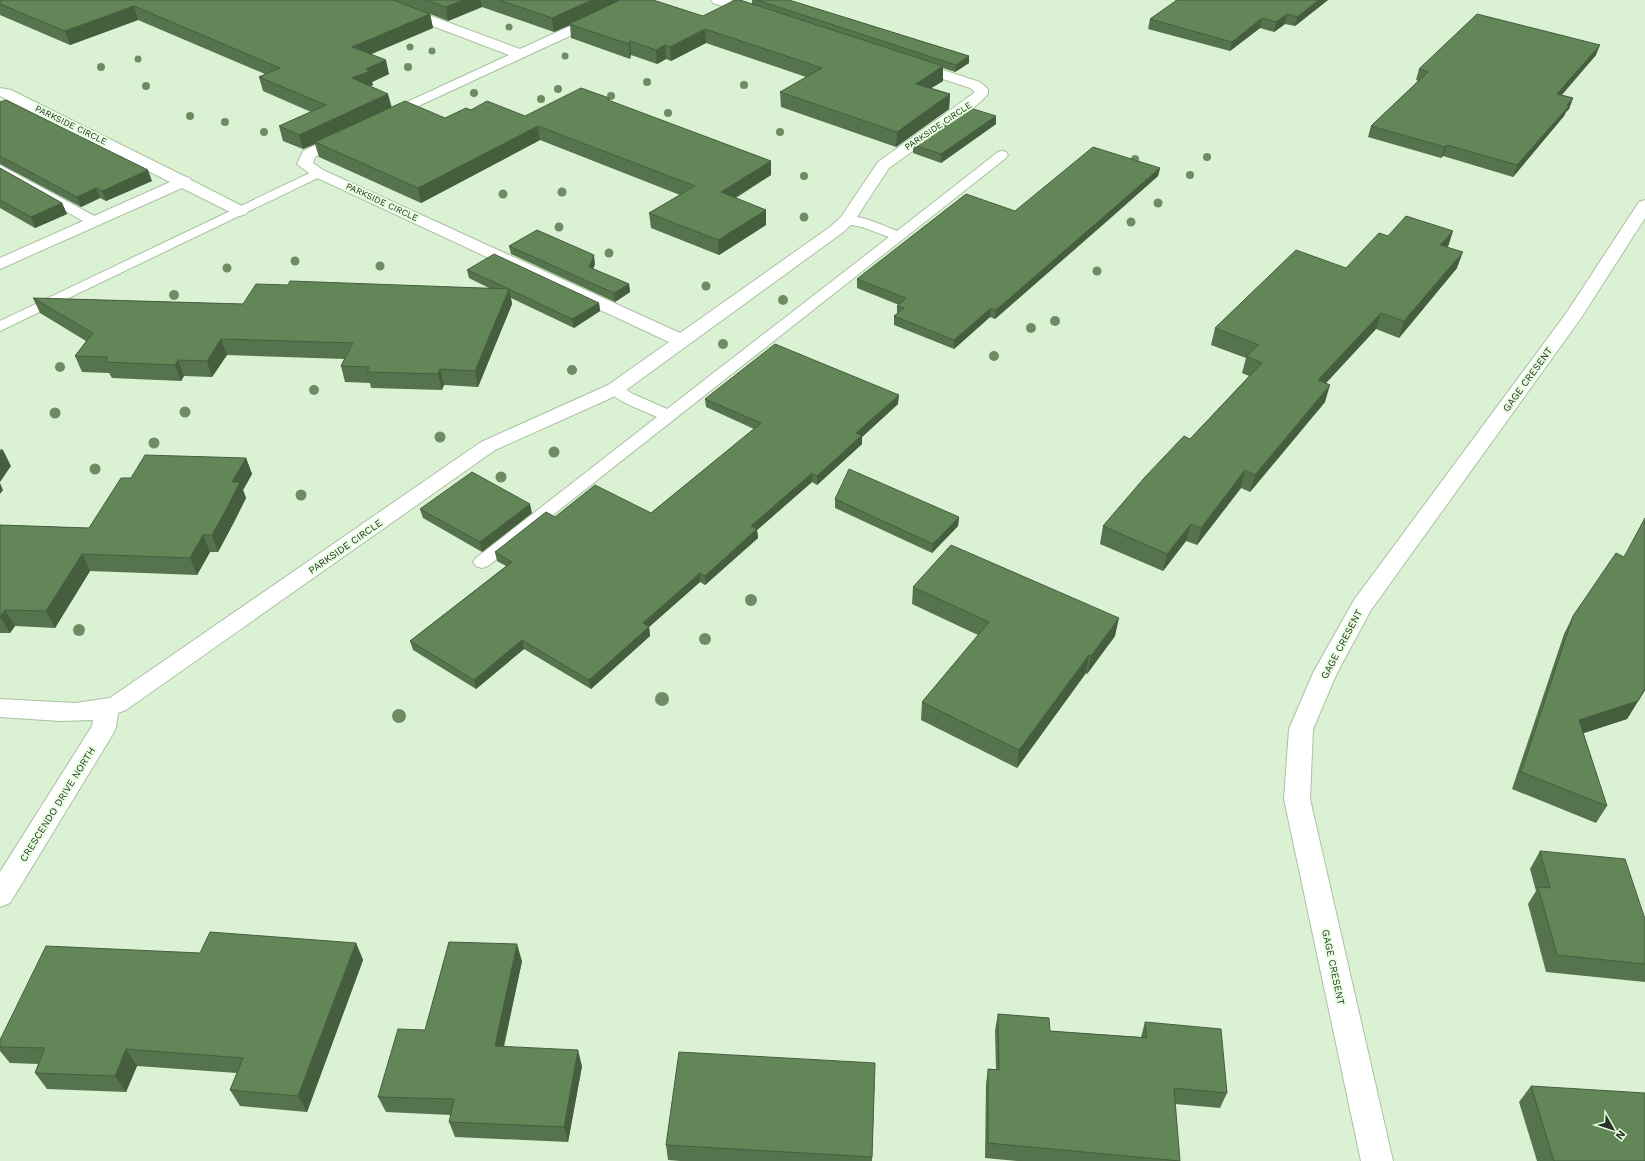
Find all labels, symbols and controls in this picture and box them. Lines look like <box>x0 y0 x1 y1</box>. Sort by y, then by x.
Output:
street label: PARKSIDE CIRCLE <box>903 100 974 152</box>
street label: PARKSIDE CIRCLE <box>34 103 109 147</box>
street label: PARKSIDE CIRCLE <box>344 181 420 223</box>
street label: GAGE CRESENT <box>1500 345 1554 414</box>
street label: PARKSIDE CIRCLE <box>306 517 384 576</box>
street label: GAGE CRESENT <box>1319 608 1364 681</box>
street label: CRESCENDO DRIVE NORTH <box>18 745 97 863</box>
street label: GAGE CRESENT <box>1320 928 1347 1006</box>
north arrow <box>1593 1109 1633 1149</box>
text: N <box>1613 1128 1628 1142</box>

